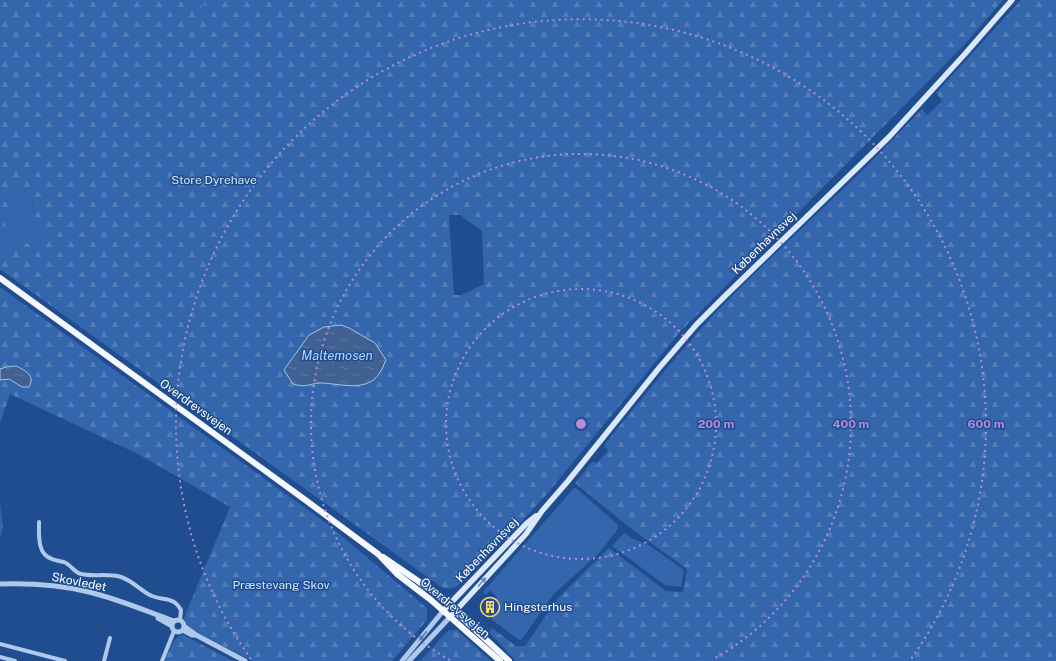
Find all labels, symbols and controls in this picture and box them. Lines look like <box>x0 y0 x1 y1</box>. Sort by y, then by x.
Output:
park label: Store Dyrehave <box>171 173 257 187</box>
street label: Københavnsvej <box>729 209 799 277</box>
water label: Maltemosen <box>301 348 373 363</box>
street label: Overdrevsvejen <box>157 376 235 438</box>
centre of rings <box>574 417 588 431</box>
text: 200 m <box>698 417 734 431</box>
text: 400 m <box>833 417 870 431</box>
text: 600 m <box>968 417 1005 431</box>
street label: Københavnsvej <box>453 515 521 585</box>
street label: Skovledet <box>50 570 108 594</box>
street label: Overdrevsvejen <box>417 575 493 641</box>
one-way arrow <box>478 577 487 587</box>
park label: Præstevang Skov <box>232 578 330 592</box>
building icon: Hingsterhus <box>479 596 501 618</box>
place label: Hingsterhus <box>504 600 572 614</box>
one-way arrow <box>418 631 427 642</box>

